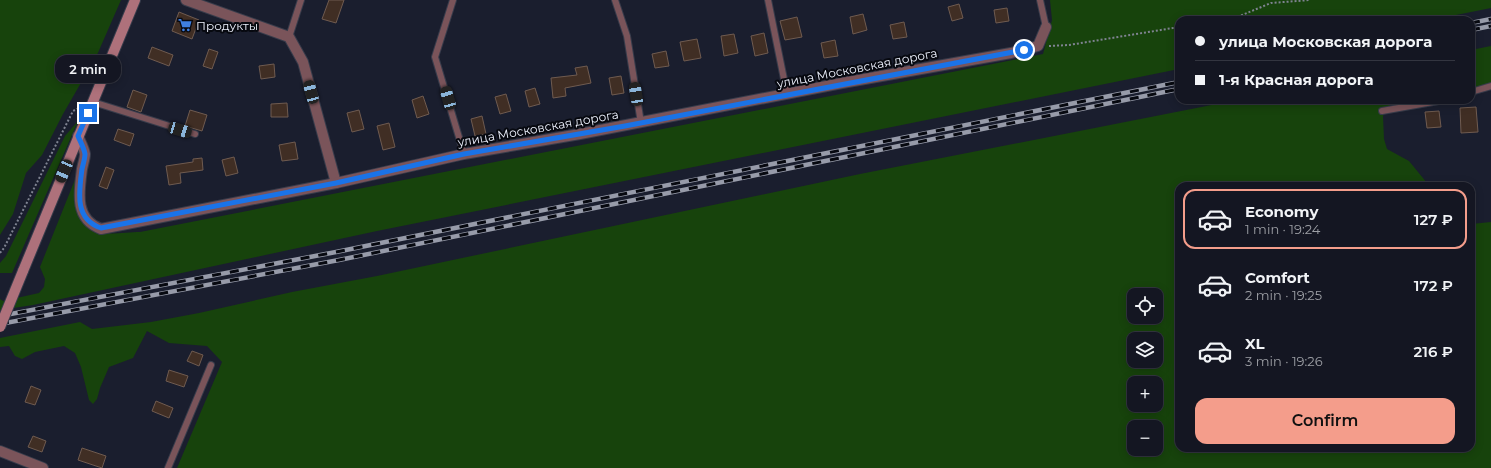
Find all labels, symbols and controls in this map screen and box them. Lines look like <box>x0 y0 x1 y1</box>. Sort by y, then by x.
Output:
supermarket icon: Продукты <box>177 17 193 33</box>
place label: Продукты <box>196 18 258 33</box>
text: улица Московская дорога <box>1219 32 1432 51</box>
route start <box>1015 41 1033 59</box>
street label: улица Московская дорога <box>774 45 939 91</box>
callout: 2 min <box>55 55 121 83</box>
text: 2 min <box>69 61 107 77</box>
text: 1-я Красная дорога <box>1219 70 1373 89</box>
car <box>302 79 320 105</box>
car <box>628 81 644 107</box>
car <box>439 85 457 111</box>
route end <box>79 104 97 122</box>
street label: улица Московская дорога <box>455 106 620 150</box>
car <box>167 121 193 139</box>
car <box>54 158 74 184</box>
icon: car <box>1197 201 1233 237</box>
text: Economy <box>1245 202 1318 221</box>
text: 127 ₽ <box>1414 210 1453 229</box>
text: 1 min · 19:24 <box>1245 221 1320 237</box>
icon: car <box>1197 267 1233 303</box>
text: Comfort <box>1245 268 1310 287</box>
text: 172 ₽ <box>1414 276 1453 295</box>
text: 2 min · 19:25 <box>1245 287 1322 303</box>
map controls <box>1127 288 1163 456</box>
button: locate <box>1127 288 1163 324</box>
button: layers <box>1127 332 1163 368</box>
icon: car <box>1197 333 1233 369</box>
text: XL <box>1245 334 1264 353</box>
text: 216 ₽ <box>1414 342 1453 361</box>
text: 3 min · 19:26 <box>1245 353 1323 369</box>
button: + <box>1127 376 1163 412</box>
button: Confirm <box>1195 398 1455 444</box>
button: − <box>1127 420 1163 456</box>

